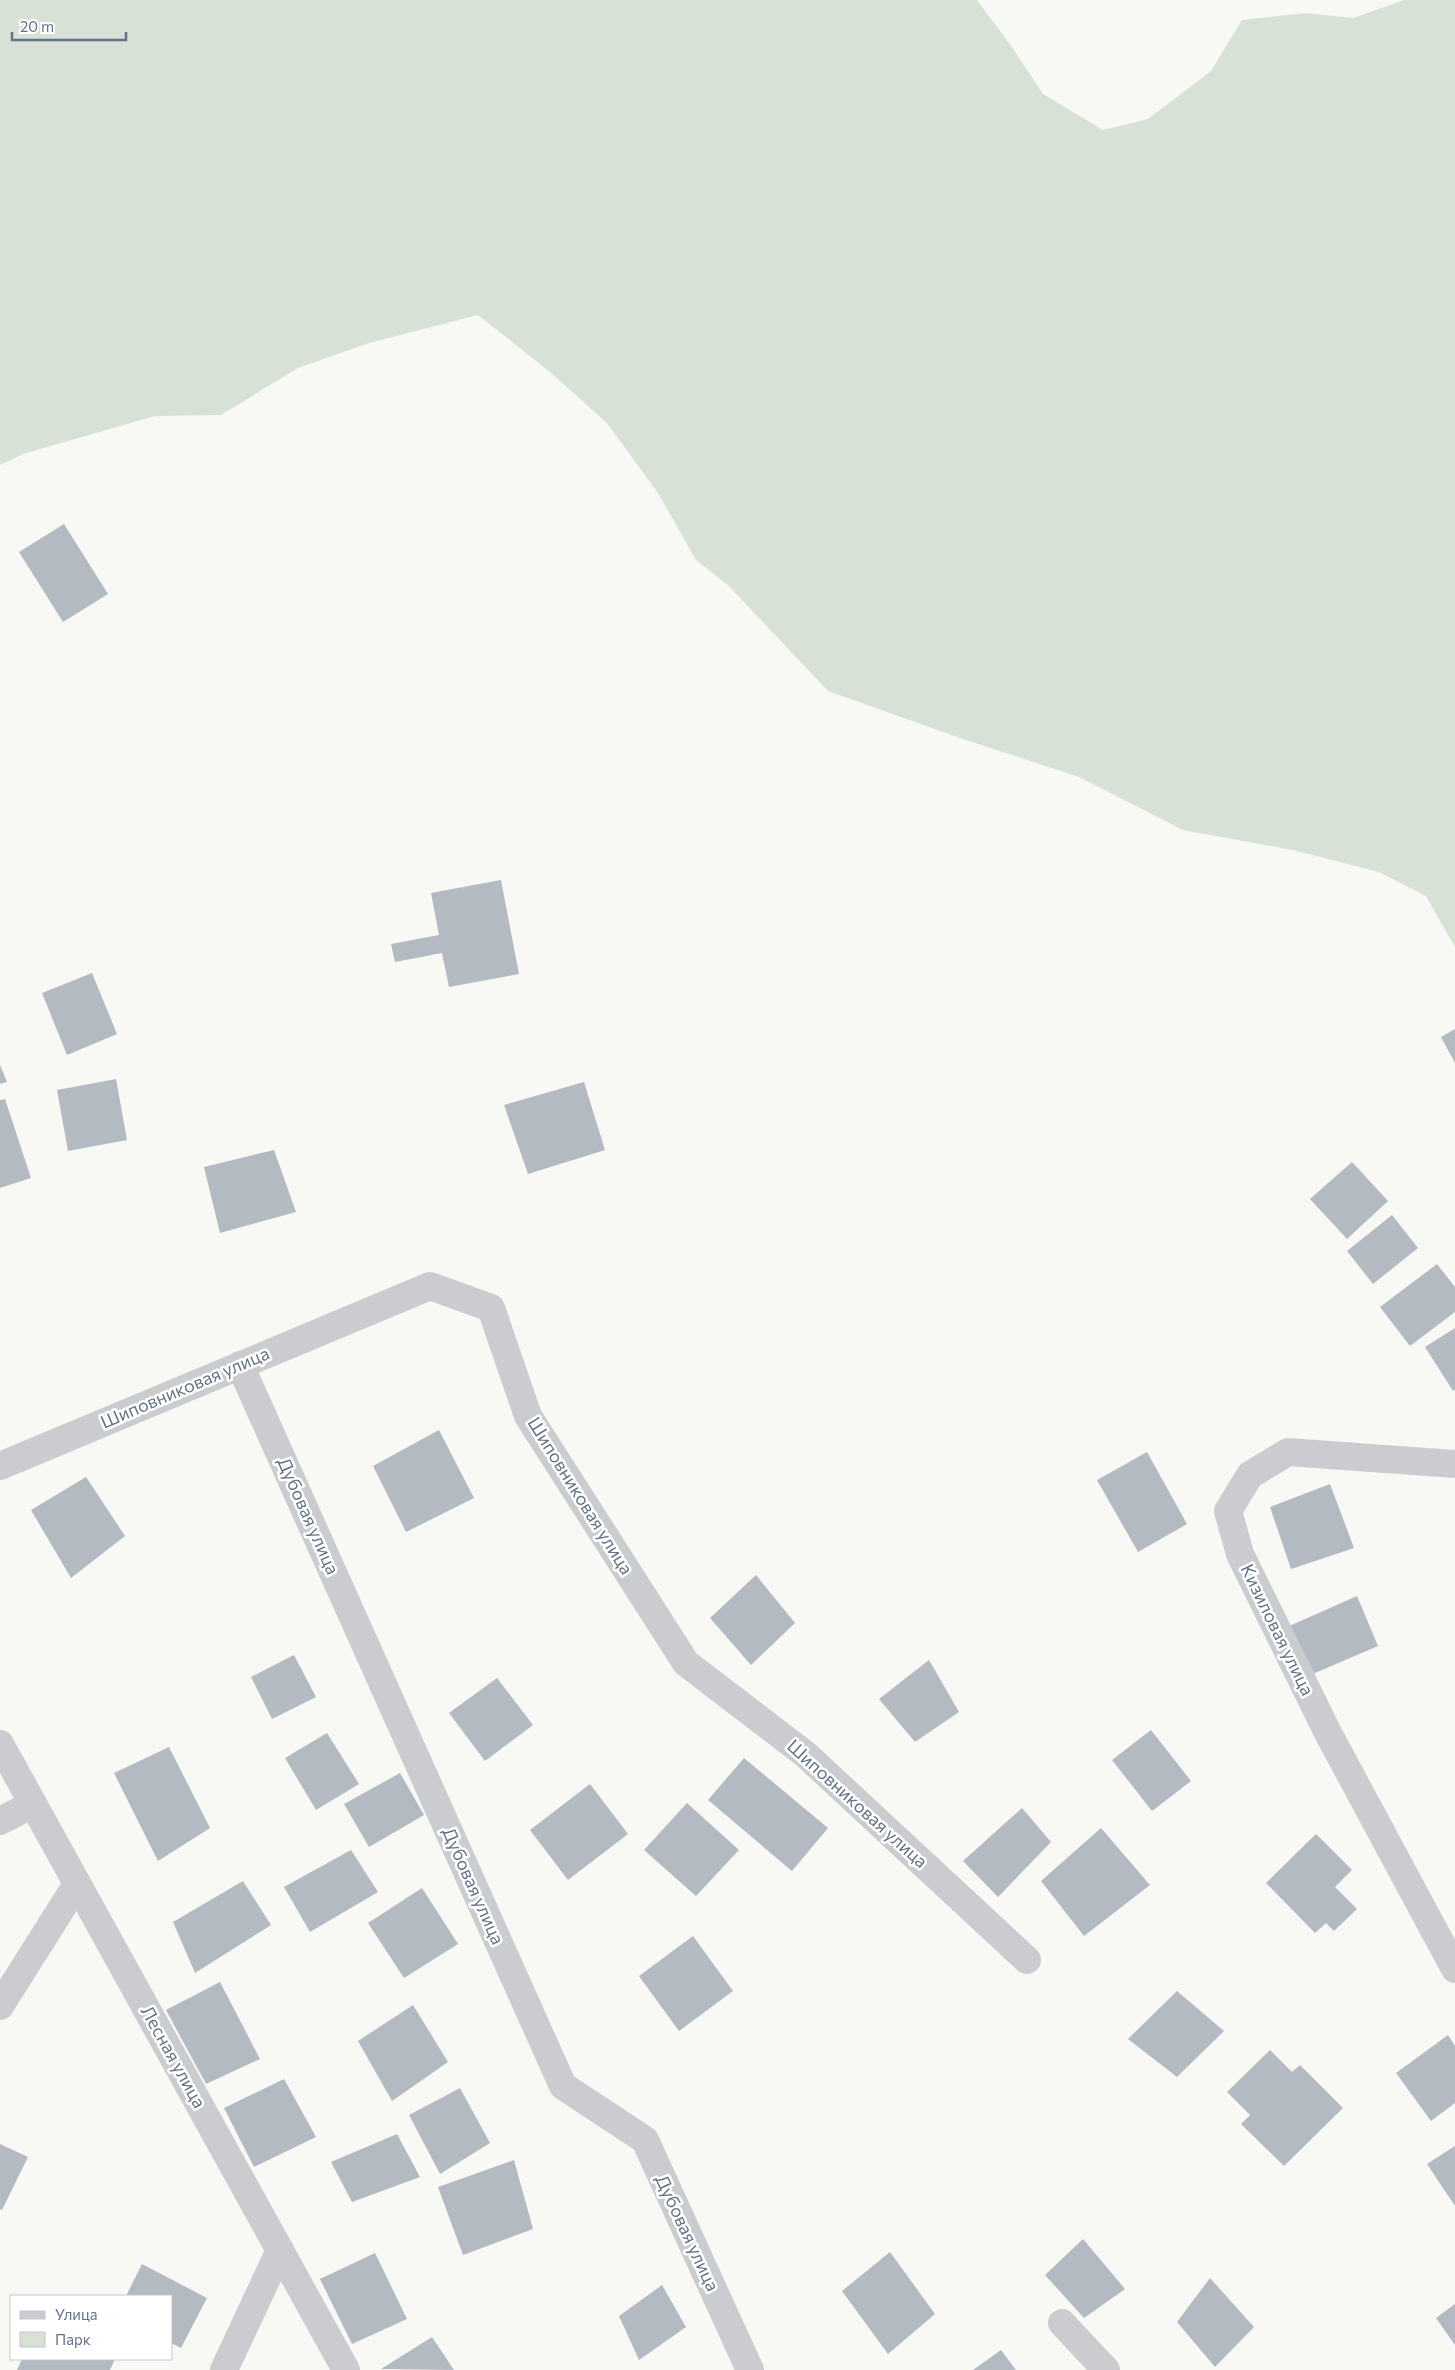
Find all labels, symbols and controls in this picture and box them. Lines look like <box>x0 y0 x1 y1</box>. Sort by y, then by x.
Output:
scale bar <box>12 10 126 42</box>
text: 20 m <box>20 17 54 35</box>
street label: Шиповниковая улица <box>97 1342 272 1433</box>
street label: Шиповниковая улица <box>523 1413 638 1578</box>
street label: Дубовая улица <box>273 1454 345 1578</box>
street label: Кизиловая улица <box>1237 1560 1319 1699</box>
street label: Шиповниковая улица <box>783 1734 932 1872</box>
street label: Дубовая улица <box>438 1824 510 1948</box>
street label: Лесная улица <box>137 2001 211 2112</box>
street label: Дубовая улица <box>651 2171 725 2294</box>
legend <box>10 2295 172 2360</box>
text: Улица <box>55 2305 97 2323</box>
text: Парк <box>55 2330 91 2348</box>

